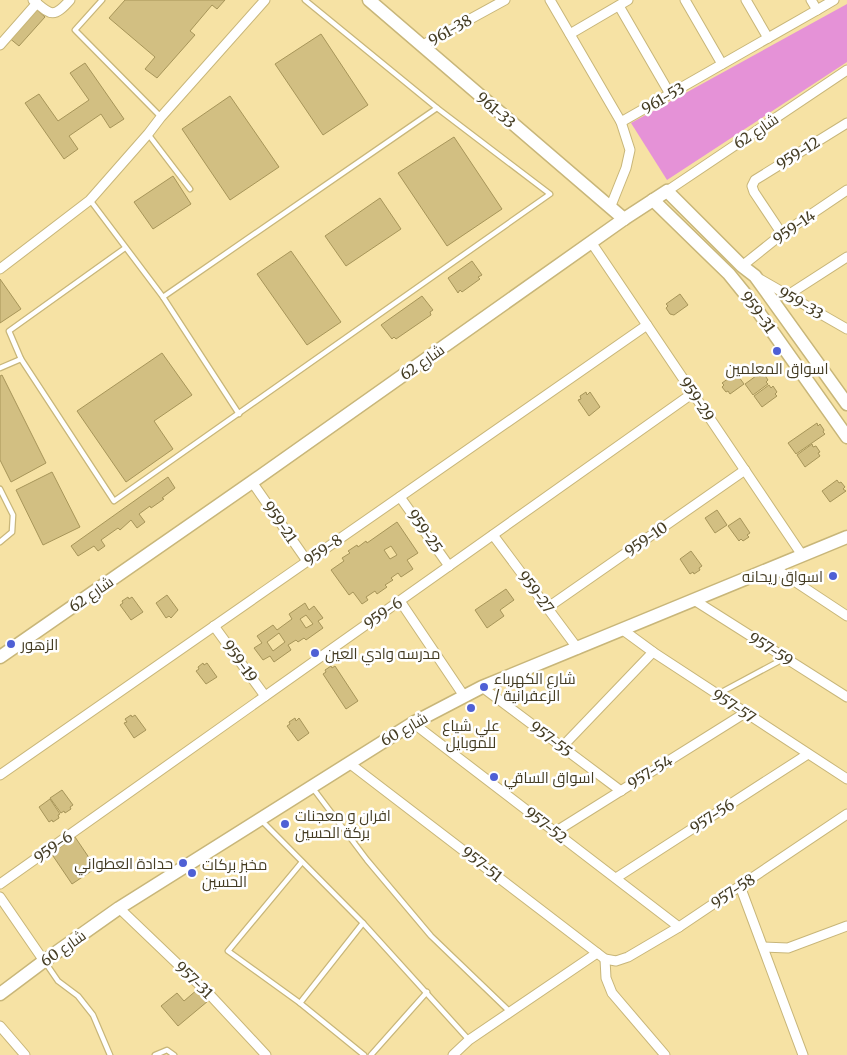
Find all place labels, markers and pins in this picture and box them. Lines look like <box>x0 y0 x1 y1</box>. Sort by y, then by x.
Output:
marker: اسواق المعلمين <box>771 345 783 357</box>
place label: اسواق المعلمين <box>725 359 829 379</box>
place label: اسواق ريحانه <box>742 567 823 587</box>
marker: اسواق ريحانه <box>827 570 839 582</box>
place label: الزهور <box>20 635 58 654</box>
marker: الزهور <box>5 638 17 650</box>
place label: مدرسه وادي العين <box>325 644 440 666</box>
marker: مدرسه وادي العين <box>309 647 321 659</box>
place label: شارع الكهرباء / الزعفرانية <box>494 669 576 705</box>
marker: شارع الكهرباء / الزعفرانية <box>478 681 490 693</box>
marker: علي شياع للموبايل <box>465 702 477 714</box>
place label: علي شياع للموبايل <box>442 716 500 753</box>
place label: اسواق الساقي <box>504 768 595 790</box>
marker: اسواق الساقي <box>488 771 500 783</box>
place label: افران و معجنات بركة الحسين <box>295 806 391 843</box>
marker: افران و معجنات بركة الحسين <box>279 818 291 830</box>
place label: حدادة العطواني <box>74 854 173 876</box>
place label: مخبز بركات الحسين <box>202 855 267 892</box>
marker: حدادة العطواني <box>177 857 189 869</box>
marker: مخبز بركات الحسين <box>186 867 198 879</box>

